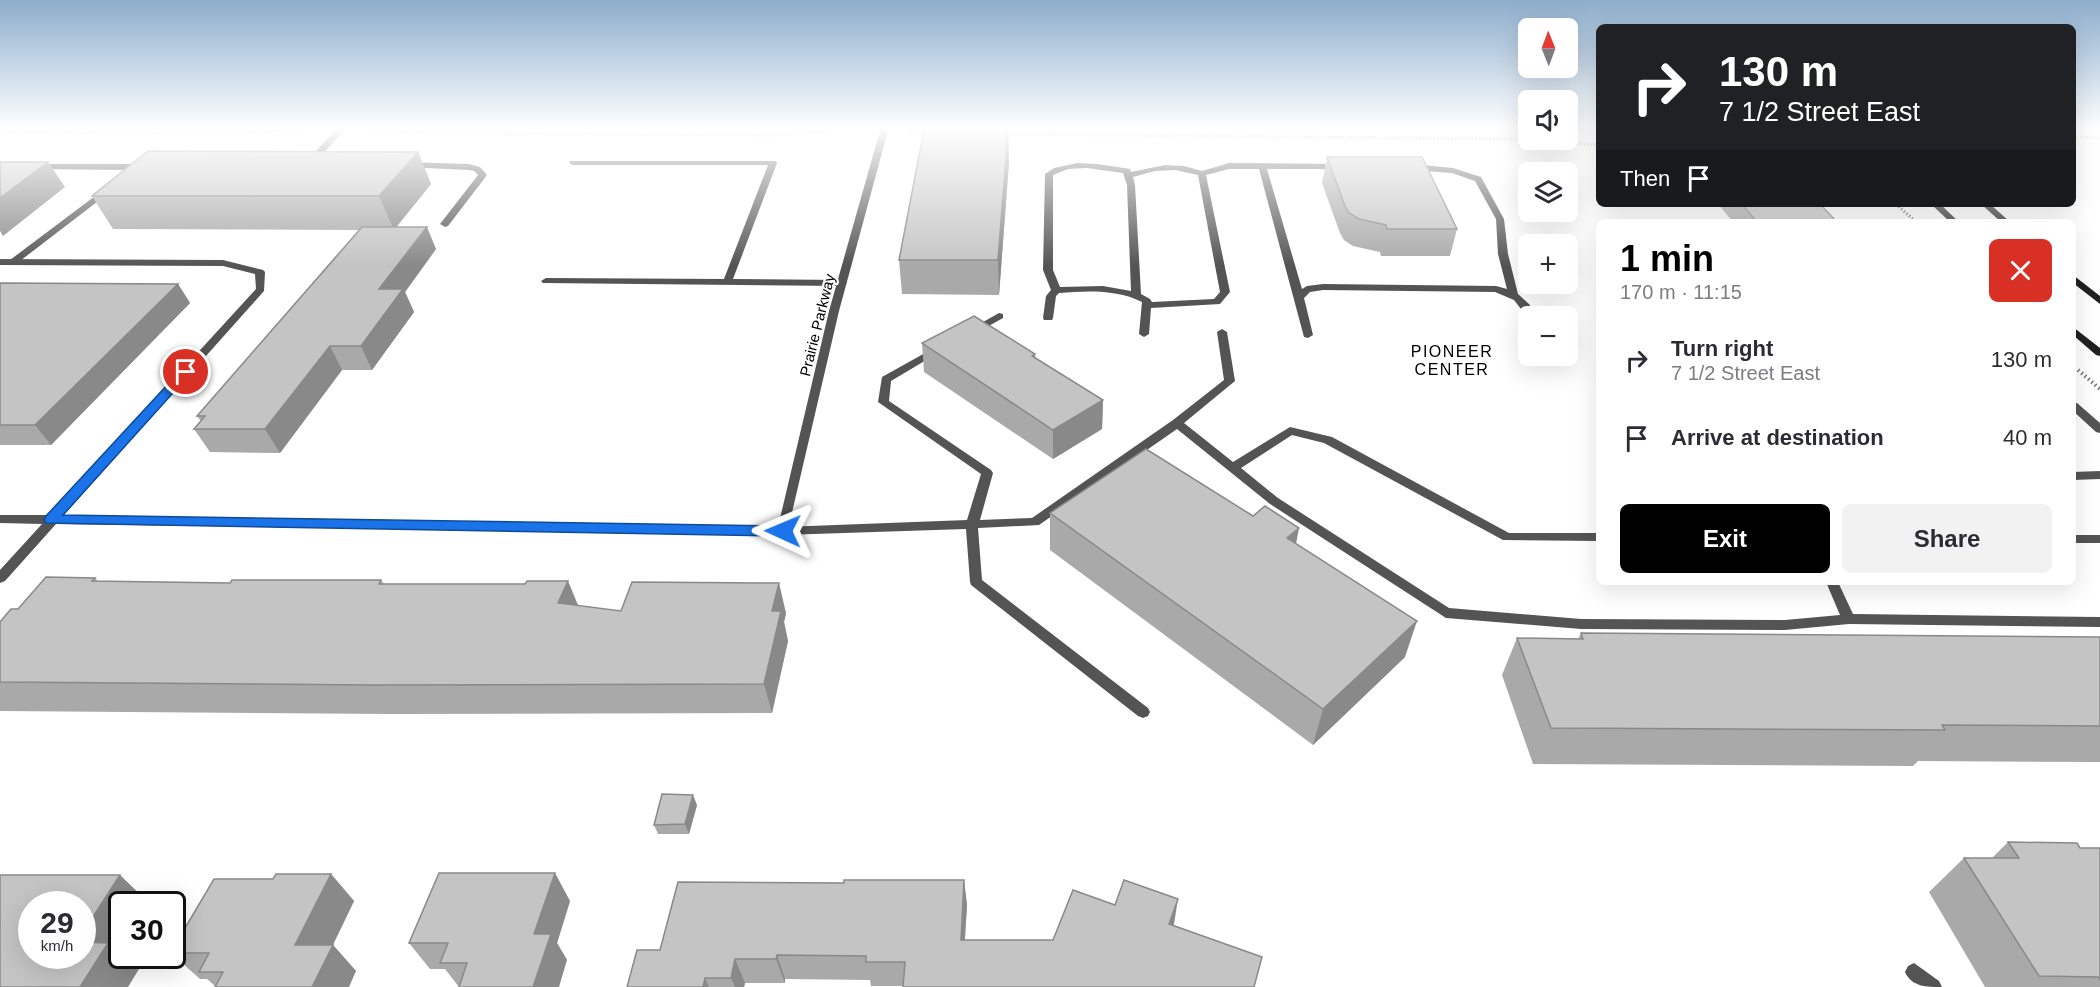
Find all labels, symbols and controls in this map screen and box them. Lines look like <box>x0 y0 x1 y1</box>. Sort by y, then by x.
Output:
north arrow <box>1518 18 1578 78</box>
map controls <box>1518 18 1578 366</box>
icon: right <box>1620 48 1698 126</box>
text: 130 m <box>1719 48 1838 95</box>
button: sound <box>1518 90 1578 150</box>
text: 7 1/2 Street East <box>1719 97 1920 127</box>
button: layers <box>1518 162 1578 222</box>
icon: arrive <box>1682 162 1715 195</box>
text: Then <box>1620 166 1670 191</box>
button: + <box>1518 234 1578 294</box>
text: 1 min <box>1620 238 1714 279</box>
button: close <box>1989 239 2052 302</box>
street label: Prairie Parkway <box>796 272 838 378</box>
text: 170 m · 11:15 <box>1620 281 1742 303</box>
button: − <box>1518 306 1578 366</box>
text: Turn right <box>1671 336 1773 361</box>
district label: PIONEER CENTER <box>1411 343 1493 378</box>
icon: right <box>1620 344 1653 377</box>
pin <box>160 346 211 397</box>
text: 130 m <box>1991 347 2052 372</box>
icon: arrive <box>169 355 202 388</box>
text: 7 1/2 Street East <box>1671 362 1820 384</box>
icon: arrive <box>1620 422 1653 455</box>
text: Arrive at destination <box>1671 425 1884 450</box>
text: 40 m <box>2003 425 2052 450</box>
position arrow <box>751 499 815 563</box>
button: Exit <box>1620 504 1830 573</box>
button: Share <box>1842 504 2052 573</box>
speed limit sign: 30 <box>108 891 186 969</box>
text: 29 <box>40 906 74 939</box>
text: km/h <box>41 937 73 954</box>

